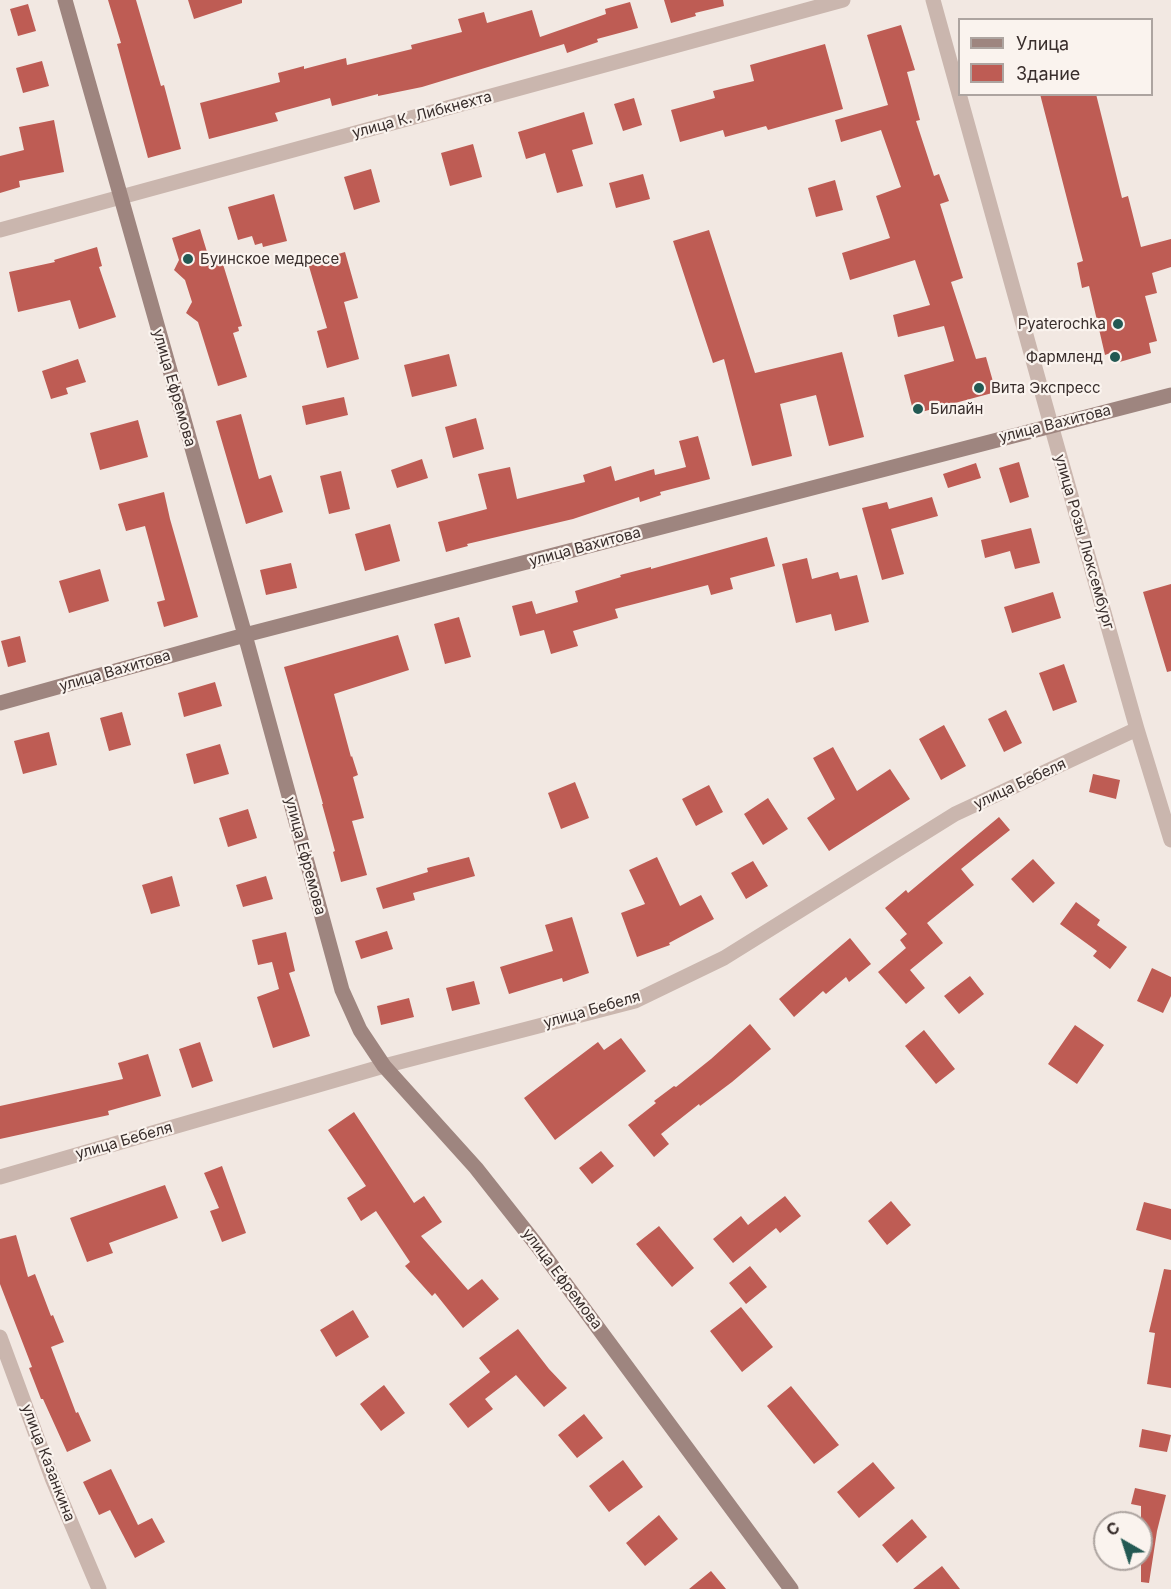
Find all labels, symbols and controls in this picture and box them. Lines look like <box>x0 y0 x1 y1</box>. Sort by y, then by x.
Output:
legend <box>958 18 1153 96</box>
text: Улица <box>1016 33 1069 54</box>
text: Здание <box>1016 63 1080 84</box>
street label: улица К. Либкнехта <box>350 88 494 142</box>
place label: Буинское медресе <box>200 250 339 268</box>
marker: Буинское медресе <box>181 252 195 266</box>
place label: Pyaterochka <box>1018 315 1106 333</box>
marker: Pyaterochka <box>1111 317 1125 331</box>
street label: улица Ефремова <box>149 327 199 449</box>
place label: Фармленд <box>1026 348 1103 366</box>
marker: Фармленд <box>1108 350 1122 364</box>
place label: Вита Экспресс <box>991 379 1101 397</box>
marker: Вита Экспресс <box>972 381 986 395</box>
place label: Билайн <box>930 400 983 418</box>
street label: улица Вахитова <box>997 401 1113 447</box>
marker: Билайн <box>911 402 925 416</box>
street label: улица Розы Люксембург <box>1050 452 1118 632</box>
street label: улица Вахитова <box>527 523 643 571</box>
street label: улица Вахитова <box>57 647 173 695</box>
street label: улица Бебеля <box>971 755 1069 813</box>
street label: улица Ефремова <box>281 795 329 917</box>
street label: улица Бебеля <box>542 988 642 1032</box>
street label: улица Бебеля <box>74 1119 174 1163</box>
street label: улица Ефремова <box>518 1225 606 1333</box>
street label: улица Казанкина <box>17 1402 79 1524</box>
north arrow <box>1093 1511 1153 1571</box>
text: С <box>1102 1517 1124 1540</box>

